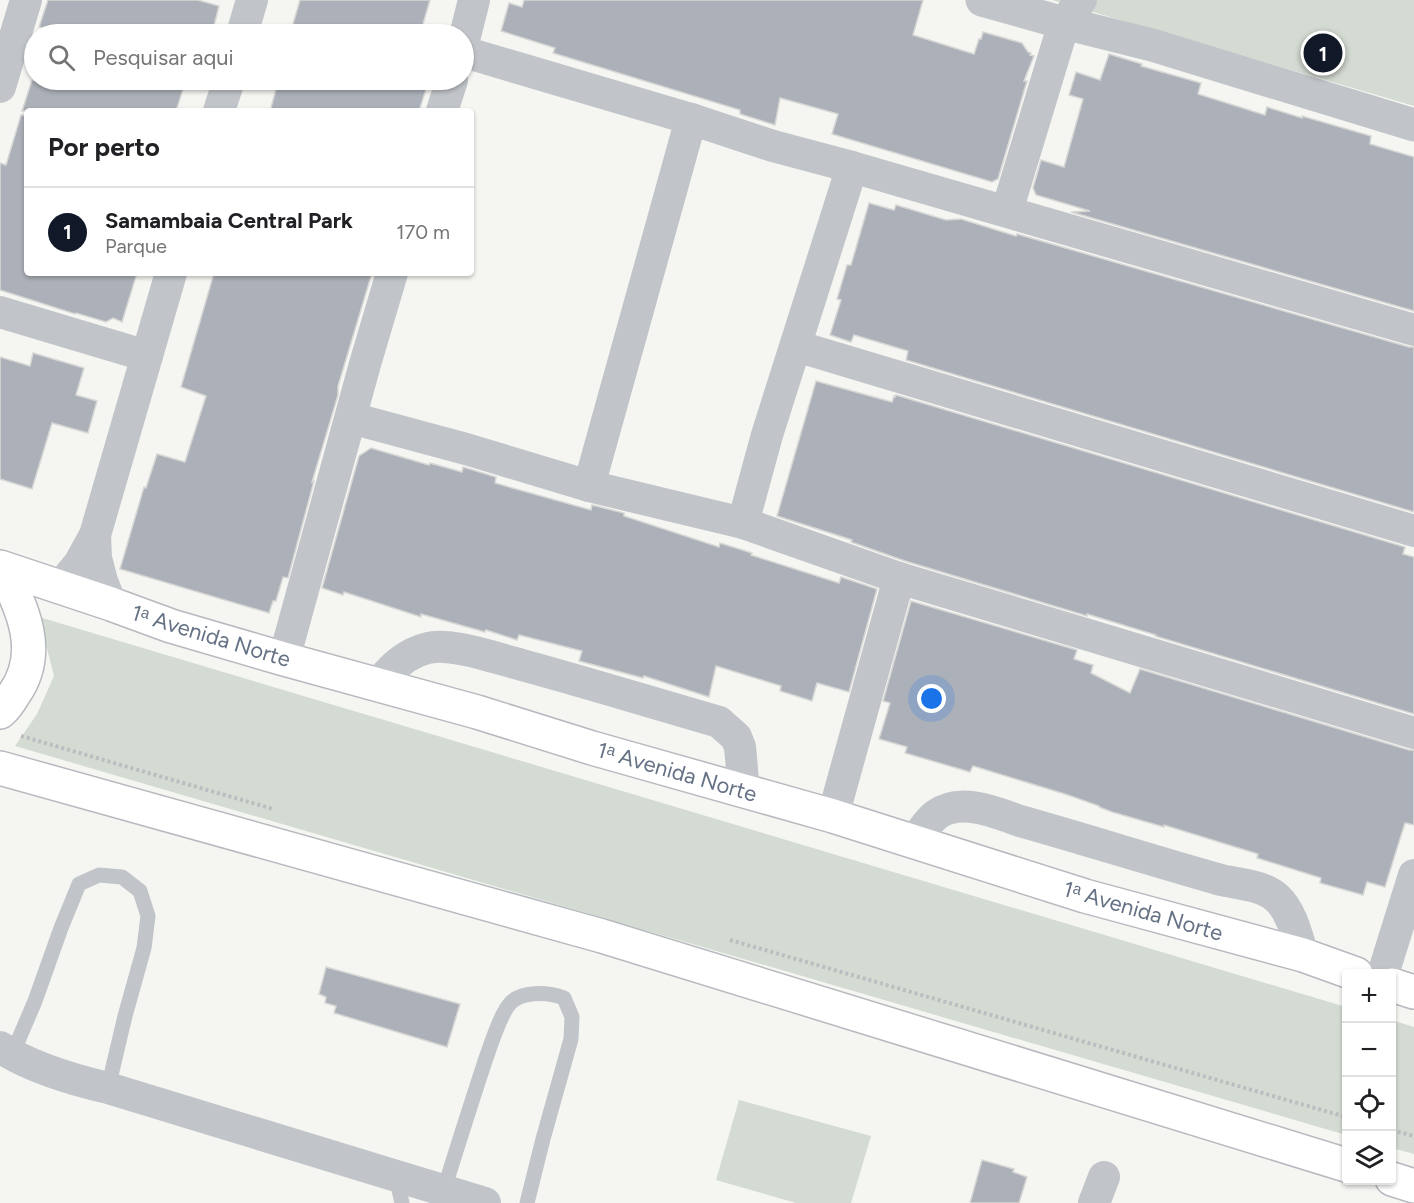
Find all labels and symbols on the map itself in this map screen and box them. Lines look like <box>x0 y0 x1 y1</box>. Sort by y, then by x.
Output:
pin: 1 <box>1304 31 1342 76</box>
street label: 1ᵃ Avenida Norte <box>128 599 294 673</box>
your location <box>917 684 946 713</box>
street label: 1ᵃ Avenida Norte <box>594 736 760 808</box>
street label: 1ᵃ Avenida Norte <box>1060 875 1226 947</box>

